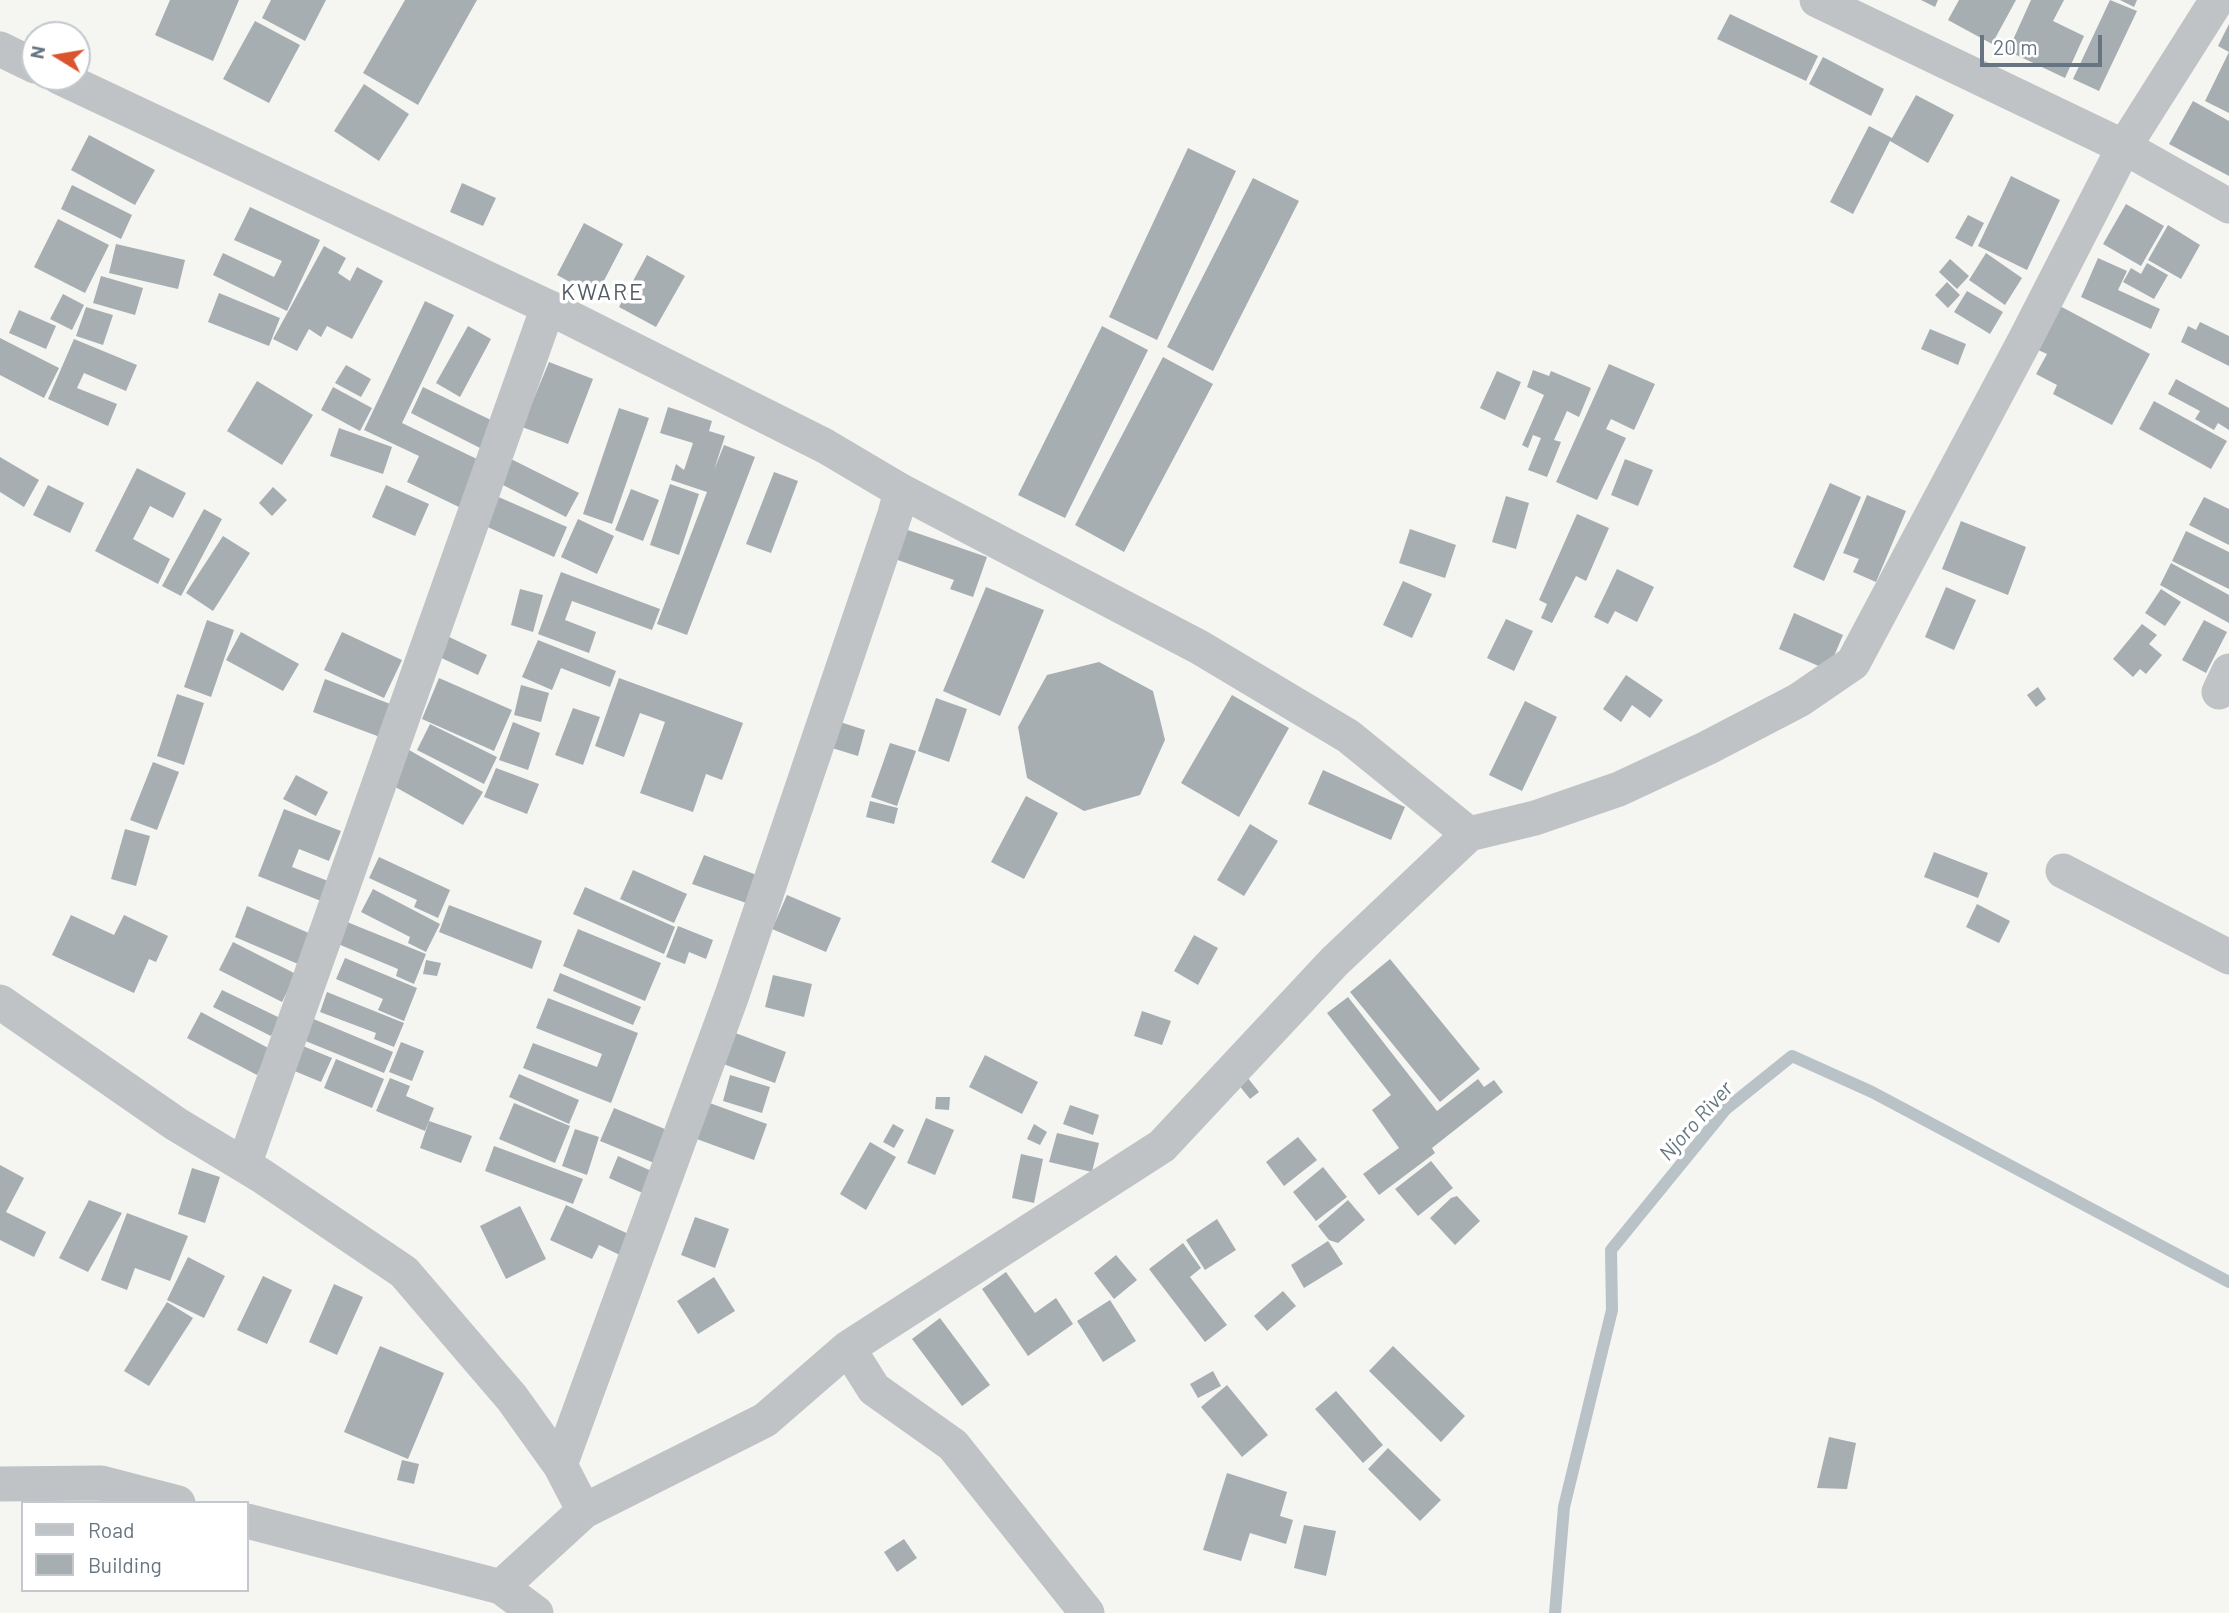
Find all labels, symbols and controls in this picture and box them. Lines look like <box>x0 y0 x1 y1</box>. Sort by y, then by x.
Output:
north arrow <box>21 21 91 91</box>
scale bar <box>1984 21 2106 65</box>
text: 20 m <box>1993 34 2038 59</box>
text: N <box>24 44 49 61</box>
district label: KWARE <box>562 278 644 306</box>
water label: Njoro River <box>1654 1076 1738 1166</box>
legend <box>21 1501 248 1592</box>
text: Road <box>88 1517 134 1542</box>
text: Building <box>88 1552 162 1577</box>

